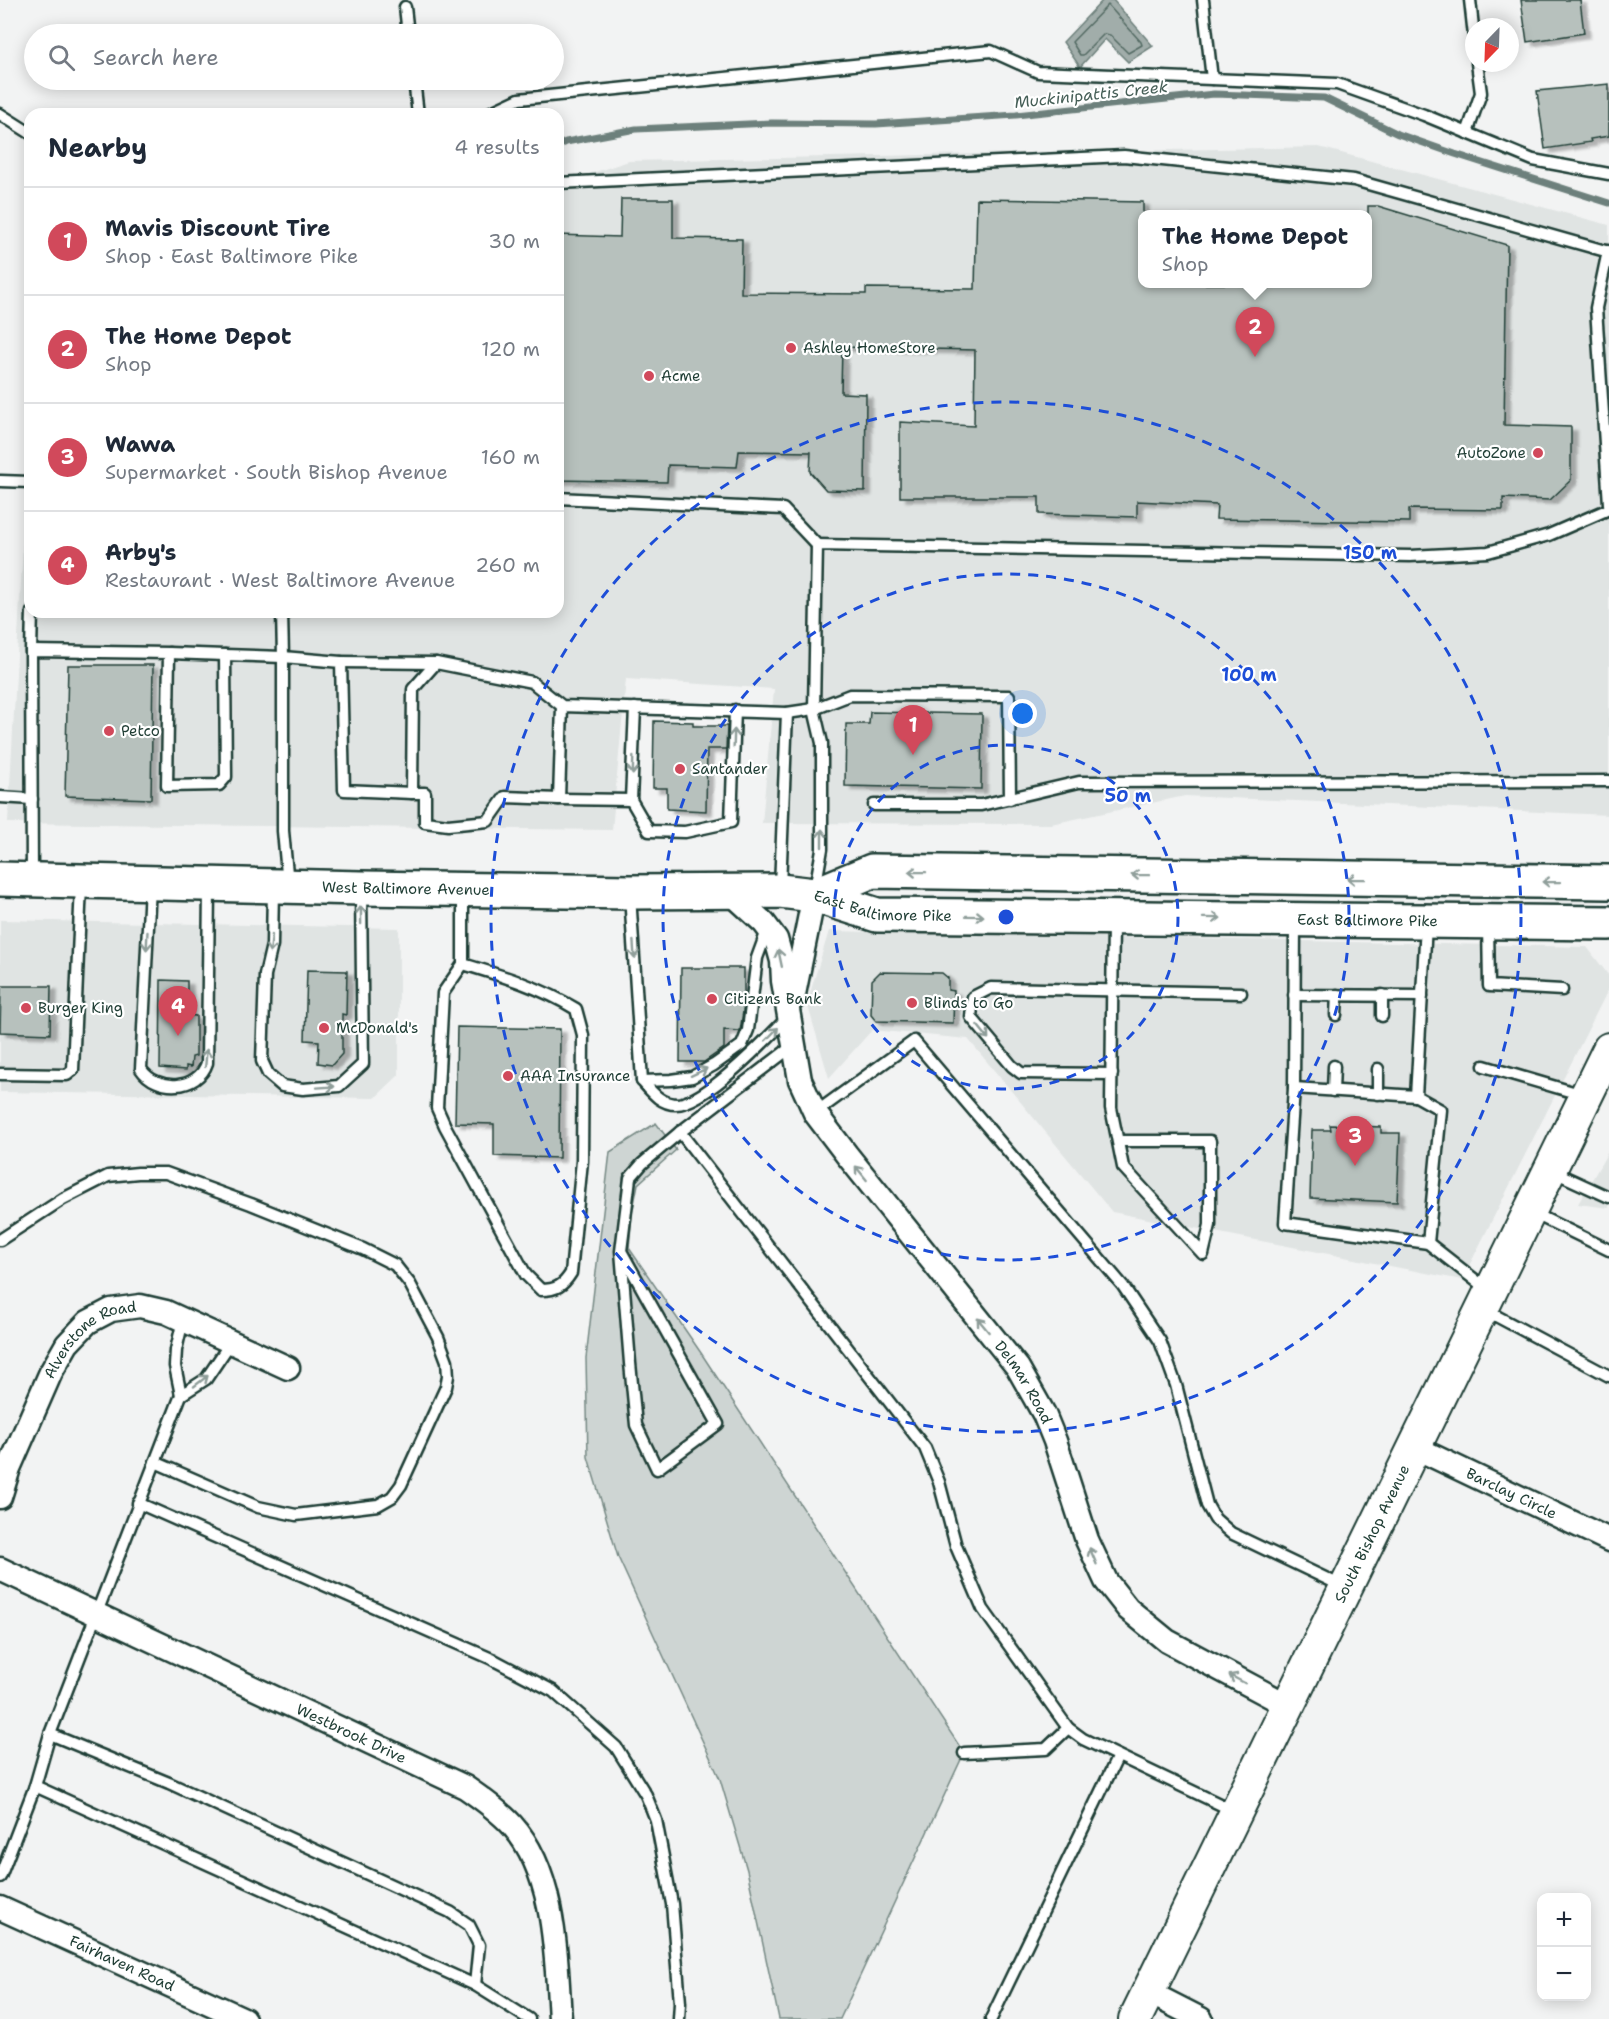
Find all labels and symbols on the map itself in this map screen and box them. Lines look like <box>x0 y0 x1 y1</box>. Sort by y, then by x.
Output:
north arrow <box>1465 18 1519 72</box>
water label: Muckinipattis Creek <box>1013 76 1169 113</box>
pin: 2 <box>1236 308 1274 357</box>
place label: Ashley HomeStore <box>803 338 936 358</box>
marker: Ashley HomeStore <box>784 341 798 355</box>
place label: Acme <box>661 366 701 386</box>
marker: Acme <box>642 369 656 383</box>
place label: AutoZone <box>1456 443 1526 463</box>
marker: AutoZone <box>1531 446 1545 460</box>
text: 150 m <box>1343 541 1398 565</box>
text: 100 m <box>1221 663 1277 687</box>
your location <box>1008 699 1037 728</box>
pin: 1 <box>894 706 932 755</box>
place label: Petco <box>121 721 160 741</box>
marker: Petco <box>102 724 116 738</box>
one-way arrow <box>728 729 740 749</box>
one-way arrow <box>627 756 638 776</box>
place label: Santander <box>692 759 768 779</box>
marker: Santander <box>673 762 687 776</box>
text: 50 m <box>1105 784 1152 808</box>
one-way arrow <box>816 828 828 848</box>
one-way arrow <box>908 866 928 878</box>
one-way arrow <box>1130 870 1150 881</box>
one-way arrow <box>1346 873 1366 885</box>
one-way arrow <box>1541 876 1561 887</box>
street label: West Baltimore Avenue <box>322 877 490 900</box>
street label: East Baltimore Pike <box>811 886 952 926</box>
one-way arrow <box>355 905 367 925</box>
centre of rings <box>996 907 1016 927</box>
one-way arrow <box>964 910 984 922</box>
street label: East Baltimore Pike <box>1297 910 1438 931</box>
one-way arrow <box>1201 913 1221 924</box>
one-way arrow <box>142 930 153 950</box>
one-way arrow <box>266 933 277 953</box>
one-way arrow <box>628 940 639 960</box>
one-way arrow <box>774 949 786 968</box>
pin: 4 <box>158 986 198 1036</box>
place label: Citizens Bank <box>724 989 822 1009</box>
marker: Citizens Bank <box>705 992 719 1006</box>
place label: Blinds to Go <box>924 993 1013 1013</box>
marker: Blinds to Go <box>905 996 919 1010</box>
place label: Burger King <box>38 998 123 1018</box>
marker: Burger King <box>19 1001 33 1015</box>
place label: McDonald's <box>336 1018 418 1038</box>
marker: McDonald's <box>317 1021 331 1035</box>
one-way arrow <box>976 1024 989 1040</box>
one-way arrow <box>765 1026 779 1041</box>
one-way arrow <box>201 1048 212 1068</box>
place label: AAA Insurance <box>520 1066 631 1086</box>
one-way arrow <box>690 1066 708 1078</box>
marker: AAA Insurance <box>501 1069 515 1083</box>
one-way arrow <box>316 1081 335 1092</box>
pin: 3 <box>1336 1116 1374 1166</box>
one-way arrow <box>854 1166 868 1181</box>
street label: Alverstone Road <box>39 1297 138 1382</box>
one-way arrow <box>977 1317 990 1333</box>
street label: Delmar Road <box>990 1337 1057 1427</box>
one-way arrow <box>193 1375 209 1388</box>
street label: South Bishop Avenue <box>1330 1461 1414 1606</box>
street label: Barclay Circle <box>1463 1463 1560 1524</box>
one-way arrow <box>1087 1547 1098 1565</box>
one-way arrow <box>1229 1673 1247 1684</box>
street label: Westbrook Drive <box>293 1699 410 1768</box>
street label: Fairhaven Road <box>66 1931 178 1996</box>

